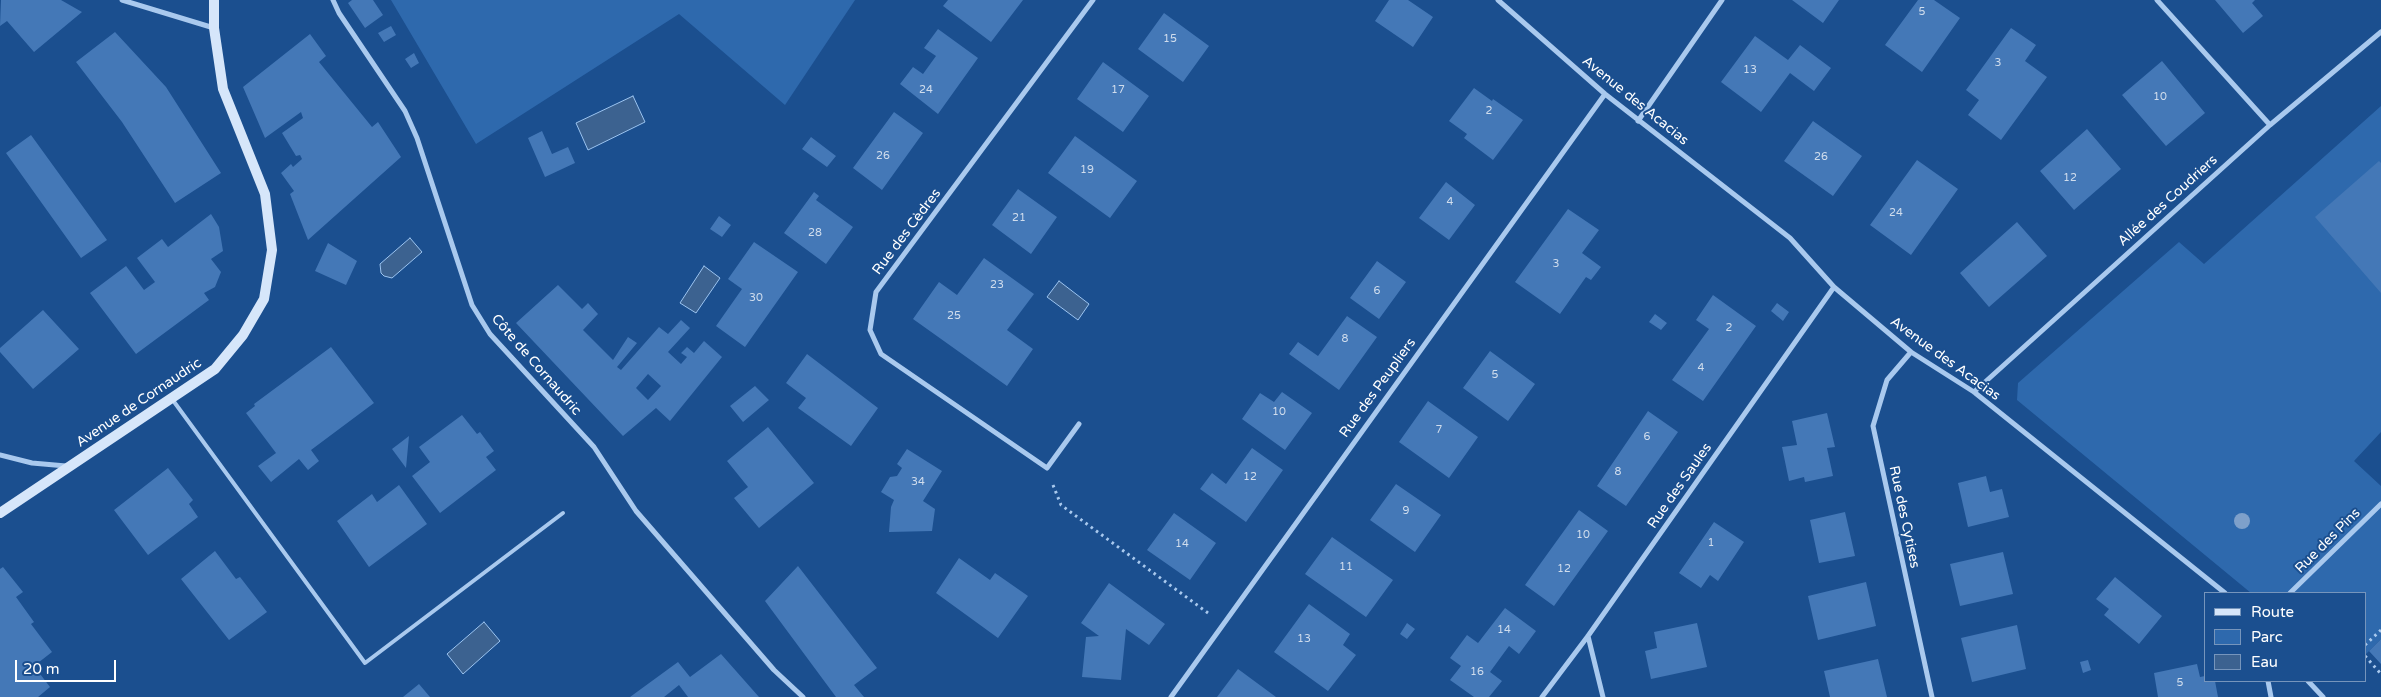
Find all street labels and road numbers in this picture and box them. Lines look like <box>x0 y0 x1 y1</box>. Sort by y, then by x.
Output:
street label: Avenue des Acacias <box>1578 53 1692 149</box>
street label: Allée des Coudriers <box>2115 152 2221 250</box>
street label: Rue des Cèdres <box>869 186 945 278</box>
street label: Côte de Cornaudric <box>487 311 585 419</box>
street label: Avenue des Acacias <box>1887 313 2003 405</box>
street label: Rue des Peupliers <box>1336 335 1420 441</box>
street label: Avenue de Cornaudric <box>73 355 205 451</box>
street label: Rue des Saules <box>1644 440 1716 532</box>
street label: Rue des Cytises <box>1885 464 1923 570</box>
street label: Rue des Pins <box>2292 505 2364 577</box>

